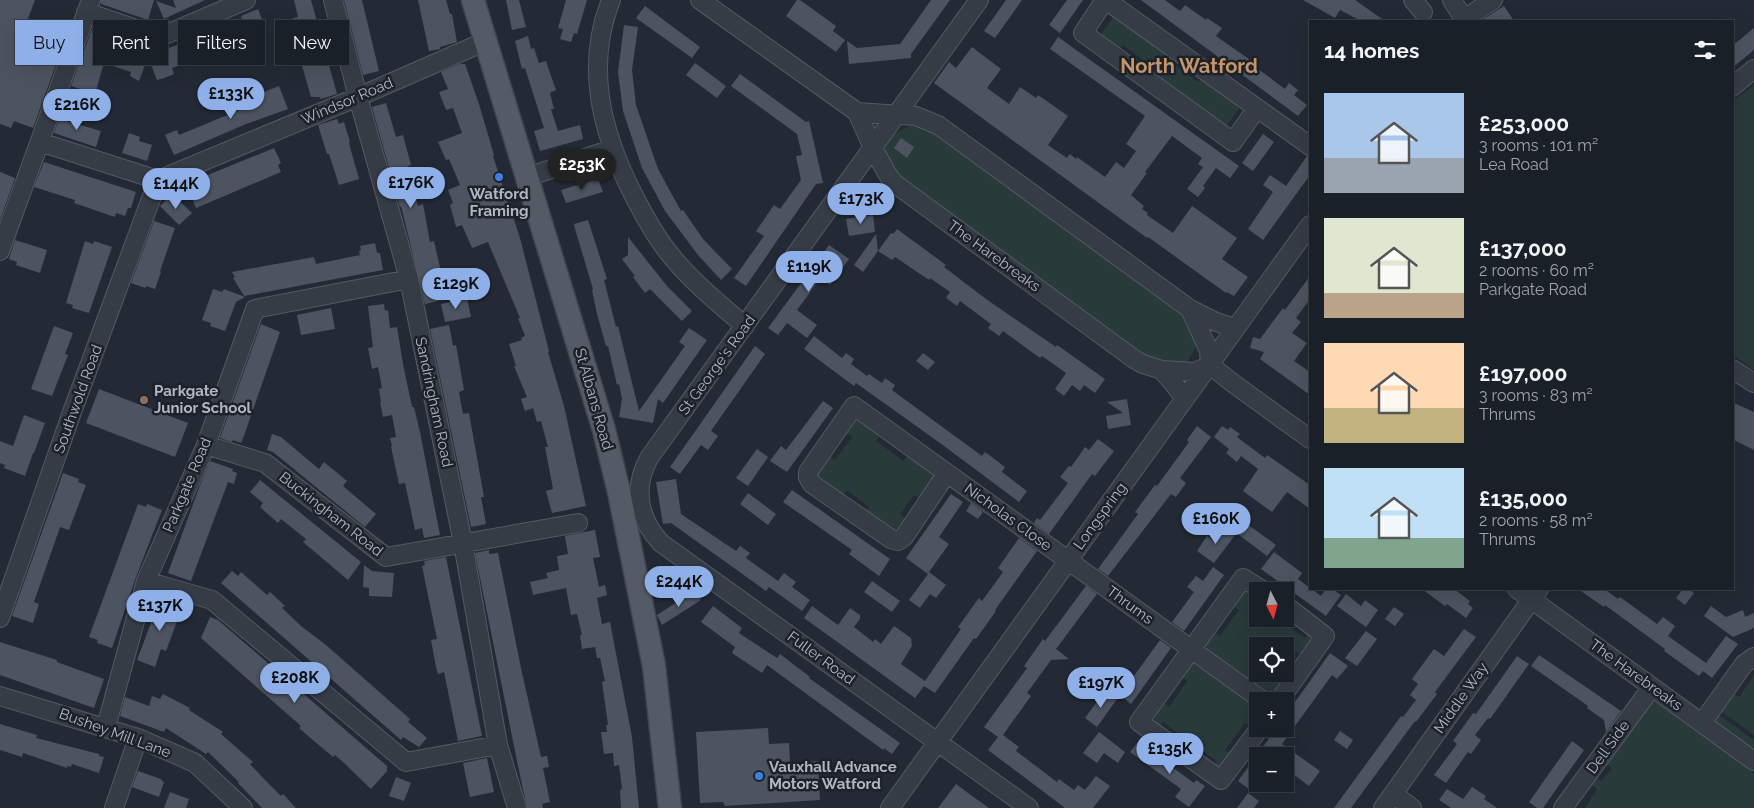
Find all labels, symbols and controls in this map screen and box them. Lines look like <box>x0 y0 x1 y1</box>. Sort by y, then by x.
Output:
chip: Buy <box>15 20 83 65</box>
chip: Rent <box>93 20 168 65</box>
chip: Filters <box>178 20 265 65</box>
chip: New <box>275 20 349 65</box>
icon: filters <box>1691 36 1719 64</box>
text: 14 homes <box>1324 38 1419 63</box>
district label: North Watford <box>1120 54 1258 78</box>
street label: Windsor Road <box>298 74 396 128</box>
pin: £133K <box>196 78 266 120</box>
text: £133K <box>208 84 254 103</box>
pin: £216K <box>42 88 112 131</box>
text: £216K <box>54 95 100 114</box>
text: £253,000 <box>1479 111 1569 136</box>
icon: home <box>1364 113 1424 173</box>
text: 3 rooms · 101 m² <box>1479 136 1598 155</box>
pin: £253K <box>547 148 617 191</box>
text: £253K <box>559 155 605 174</box>
text: Lea Road <box>1479 155 1549 174</box>
pin: £176K <box>376 166 446 209</box>
pin: £144K <box>141 168 211 210</box>
marker: Watford Framing <box>493 171 505 183</box>
text: £176K <box>388 173 434 192</box>
text: £144K <box>153 174 199 193</box>
pin: £173K <box>826 182 896 225</box>
place label: Watford Framing <box>469 185 529 220</box>
text: £173K <box>838 189 884 208</box>
street label: The Harebreaks <box>944 216 1044 296</box>
text: £137,000 <box>1479 236 1567 261</box>
icon: home <box>1364 238 1424 298</box>
pin: £119K <box>774 250 844 293</box>
text: £119K <box>787 257 831 276</box>
text: 2 rooms · 60 m² <box>1479 261 1594 280</box>
pin: £129K <box>421 268 491 310</box>
text: £129K <box>433 274 479 293</box>
text: Parkgate Road <box>1479 280 1587 299</box>
street label: St George's Road <box>675 312 759 418</box>
street label: Sandringham Road <box>411 335 457 469</box>
street label: Southwold Road <box>50 342 106 456</box>
street label: St Albans Road <box>571 346 617 452</box>
text: £197,000 <box>1479 361 1567 386</box>
icon: home <box>1364 363 1424 423</box>
place label: Parkgate Junior School <box>154 382 251 417</box>
text: 3 rooms · 83 m² <box>1479 386 1593 405</box>
marker: Parkgate Junior School <box>138 394 150 406</box>
text: Thrums <box>1479 405 1536 424</box>
street label: Parkgate Road <box>159 435 215 535</box>
street label: Buckingham Road <box>275 468 387 560</box>
street label: Nicholas Close <box>961 479 1055 555</box>
street label: Longspring <box>1070 479 1130 553</box>
text: £135,000 <box>1479 486 1568 511</box>
icon: home <box>1364 488 1424 548</box>
pin: £160K <box>1181 502 1251 545</box>
text: £160K <box>1193 509 1239 528</box>
text: 2 rooms · 58 m² <box>1479 511 1593 530</box>
text: Thrums <box>1479 530 1536 549</box>
pin: £244K <box>644 566 714 608</box>
text: £244K <box>656 572 702 591</box>
street label: Thrums <box>1103 582 1157 628</box>
north arrow <box>1249 582 1294 628</box>
map controls <box>1249 582 1294 792</box>
pin: £137K <box>125 590 195 632</box>
text: £137K <box>137 596 183 615</box>
street label: Fuller Road <box>784 628 858 688</box>
street label: The Harebreaks <box>1586 635 1686 715</box>
button: locate <box>1249 637 1294 682</box>
street label: Middle Way <box>1430 659 1492 737</box>
pin: £208K <box>260 662 330 704</box>
pin: £197K <box>1066 666 1136 709</box>
text: £208K <box>271 668 319 687</box>
text: £197K <box>1078 673 1124 692</box>
button: + <box>1249 692 1294 737</box>
street label: Bushey Mill Lane <box>57 704 173 762</box>
street label: Dell Side <box>1583 717 1633 777</box>
pin: £135K <box>1135 732 1205 775</box>
text: £135K <box>1147 739 1193 758</box>
button: − <box>1249 747 1294 792</box>
place label: Vauxhall Advance Motors Watford <box>769 758 897 793</box>
marker: Vauxhall Advance Motors Watford <box>753 770 765 782</box>

